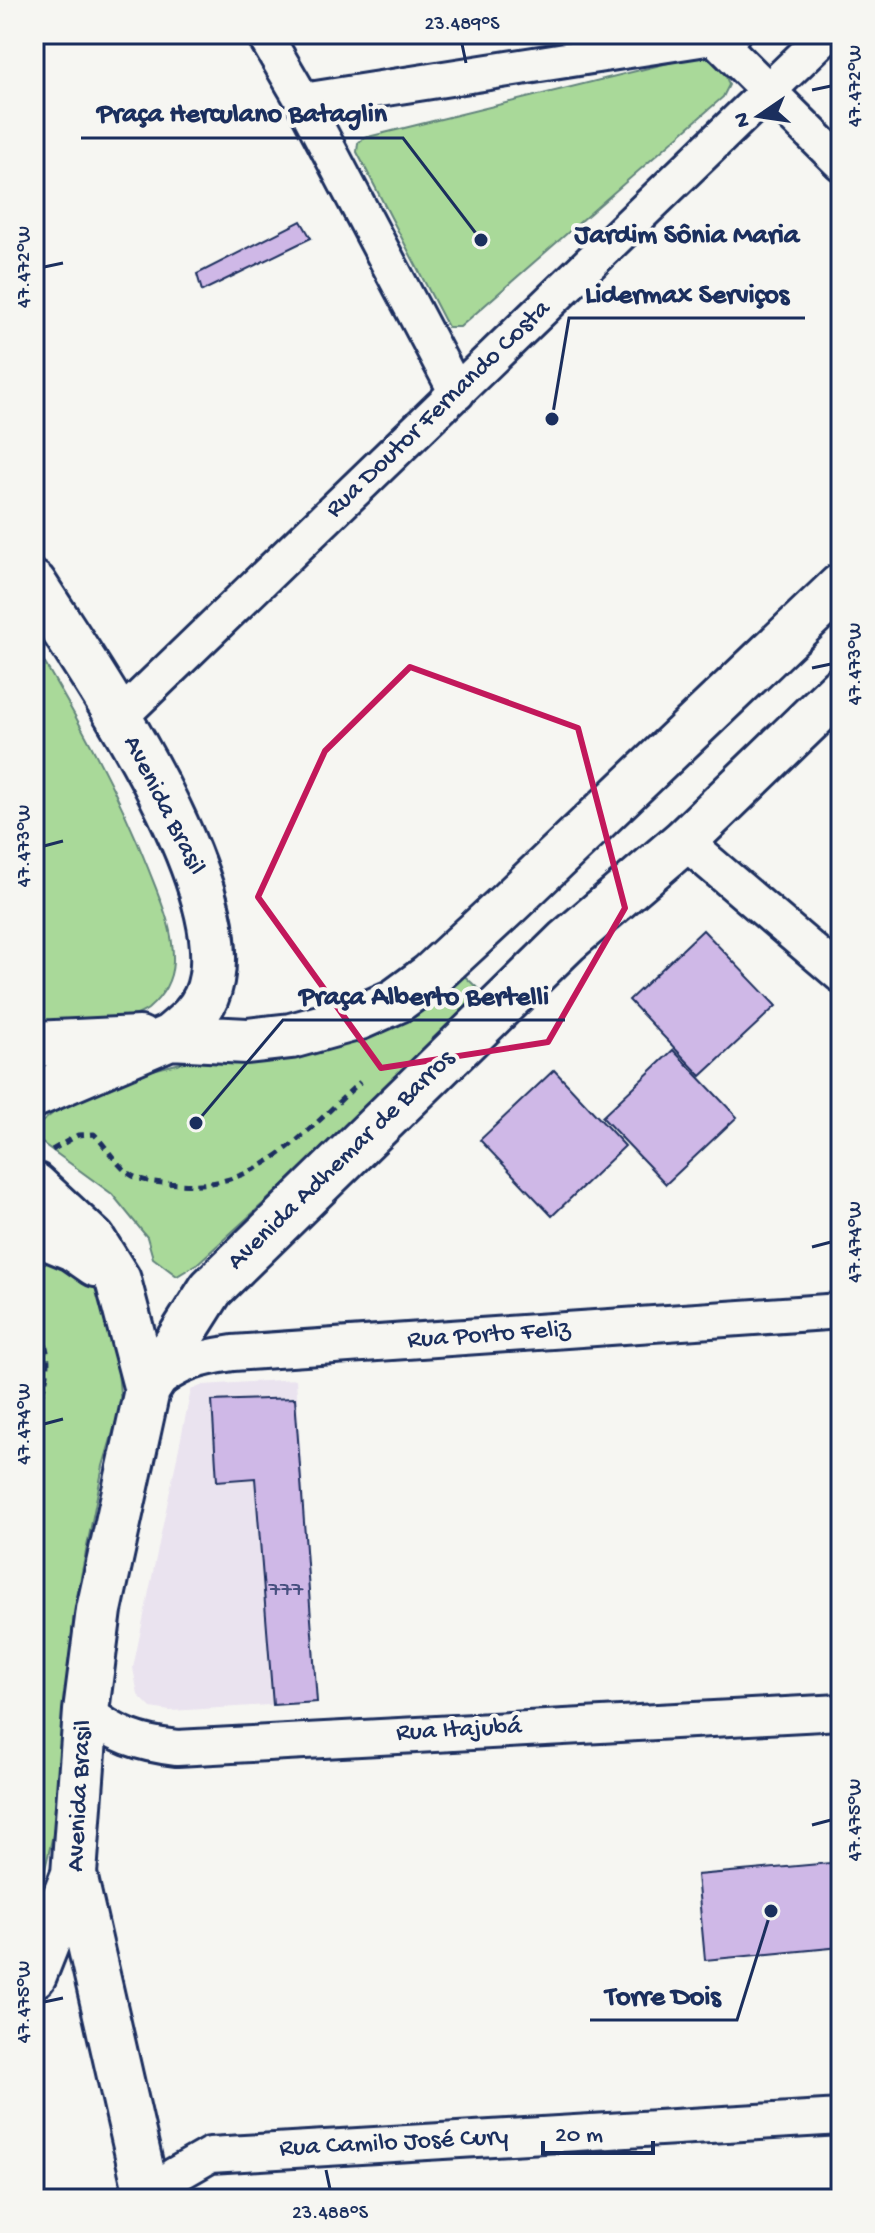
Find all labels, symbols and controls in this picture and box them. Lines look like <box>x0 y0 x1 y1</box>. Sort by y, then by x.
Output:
text: 23.489°S <box>424 14 500 37</box>
text: 47.472°W <box>845 45 868 127</box>
north arrow <box>719 76 799 156</box>
callout: Praça Herculano Bataglin <box>81 86 403 138</box>
text: Praça Herculano Bataglin <box>95 99 388 132</box>
text: N <box>729 110 758 130</box>
district label: Jardim Sônia Maria <box>574 220 801 253</box>
text: 47.472°W <box>14 226 37 308</box>
callout: Lidermax Serviços <box>569 266 805 318</box>
text: Lidermax Serviços <box>585 280 791 313</box>
street label: Rua Doutor Fernando Costa <box>320 293 559 526</box>
text: 47.473°W <box>845 623 868 705</box>
street label: Avenida Brasil <box>115 731 211 881</box>
text: 47.473°W <box>14 805 37 887</box>
callout: Praça Alberto Bertelli <box>283 968 565 1020</box>
text: Praça Alberto Bertelli <box>297 982 549 1015</box>
street label: Avenida Adhemar de Barros <box>222 1043 463 1278</box>
text: 47.474°W <box>845 1201 868 1283</box>
street label: Rua Porto Feliz <box>406 1315 573 1357</box>
text: 47.474°W <box>14 1383 37 1465</box>
house number: 777 <box>268 1578 304 1604</box>
street label: Rua Itajubá <box>395 1712 524 1750</box>
street label: Avenida Brasil <box>62 1719 100 1873</box>
text: 47.475°W <box>845 1779 868 1861</box>
text: 47.475°W <box>14 1961 37 2043</box>
callout: Torre Dois <box>590 1968 737 2020</box>
text: Torre Dois <box>603 1982 722 2015</box>
scale bar <box>543 2105 653 2155</box>
text: 20 m <box>555 2122 603 2151</box>
street label: Rua Camilo José Cury <box>279 2123 509 2165</box>
text: 23.488°S <box>292 2203 369 2226</box>

